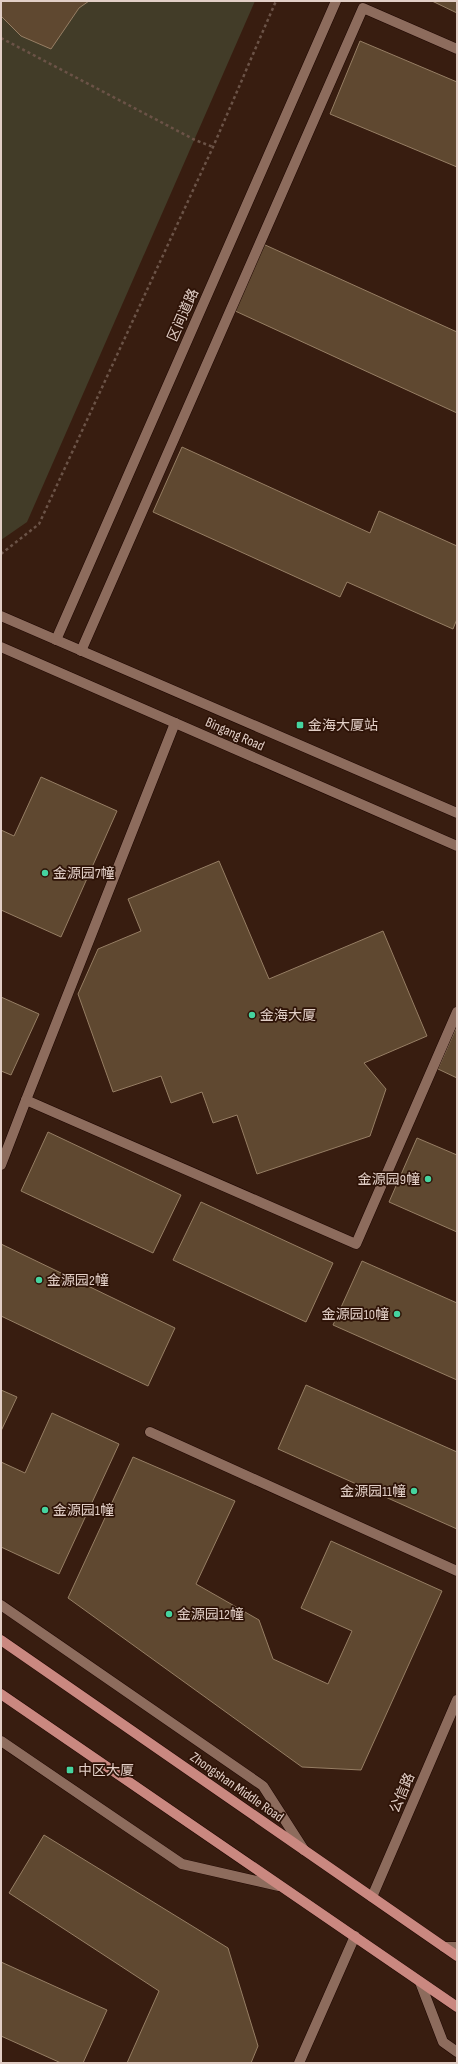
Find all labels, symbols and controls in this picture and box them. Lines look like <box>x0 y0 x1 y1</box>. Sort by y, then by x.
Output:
street label: 区间道路 <box>164 286 202 344</box>
street label: Bingang Road <box>203 713 267 755</box>
place label: 金海大厦站 <box>308 717 378 734</box>
marker: 金海大厦站 <box>295 720 305 730</box>
place label: 金源园7幢 <box>53 865 115 882</box>
marker: 金源园7幢 <box>40 868 50 878</box>
place label: 金海大厦 <box>260 1007 316 1024</box>
marker: 金海大厦 <box>247 1010 257 1020</box>
place label: 金源园9幢 <box>358 1171 420 1188</box>
marker: 金源园9幢 <box>423 1174 433 1184</box>
place label: 金源园2幢 <box>47 1272 109 1289</box>
marker: 金源园2幢 <box>34 1275 44 1285</box>
place label: 金源园10幢 <box>322 1306 389 1323</box>
marker: 金源园10幢 <box>392 1309 402 1319</box>
place label: 金源园11幢 <box>340 1483 406 1500</box>
marker: 金源园11幢 <box>409 1486 419 1496</box>
place label: 金源园1幢 <box>53 1502 114 1519</box>
marker: 金源园1幢 <box>40 1505 50 1515</box>
place label: 金源园12幢 <box>177 1606 244 1623</box>
marker: 金源园12幢 <box>164 1609 174 1619</box>
street label: Zhongshan Middle Road <box>187 1748 287 1826</box>
place label: 中区大厦 <box>78 1762 134 1779</box>
marker: 中区大厦 <box>65 1765 75 1775</box>
street label: 公信路 <box>386 1770 418 1816</box>

